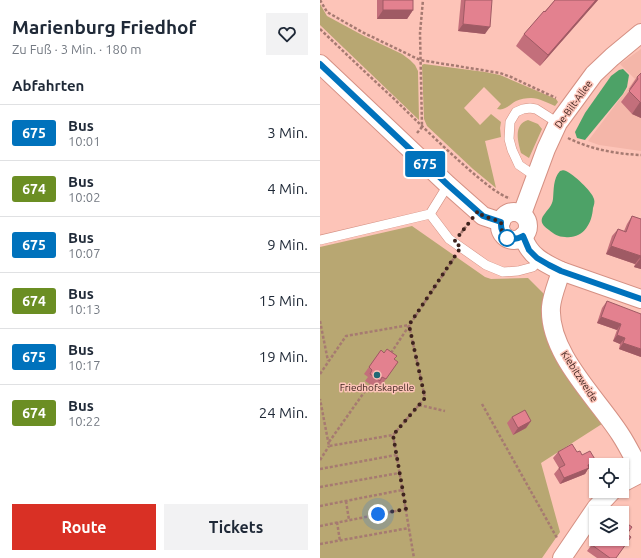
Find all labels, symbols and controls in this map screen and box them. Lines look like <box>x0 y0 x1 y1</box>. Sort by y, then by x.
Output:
button: heart <box>266 13 308 55</box>
text: Marienburg Friedhof <box>12 16 196 38</box>
text: Zu Fuß · 3 Min. · 180 m <box>12 42 141 56</box>
text: Abfahrten <box>12 77 84 94</box>
street label: De-Bilt-Allee <box>552 78 594 130</box>
text: Bus <box>68 117 94 134</box>
text: 3 Min. <box>267 124 308 141</box>
text: 675 <box>22 125 46 141</box>
text: 10:01 <box>68 134 101 148</box>
line badge: 675 <box>402 151 448 177</box>
text: 675 <box>413 156 437 172</box>
text: Bus <box>68 173 94 190</box>
text: 4 Min. <box>267 180 308 197</box>
text: 674 <box>22 181 46 197</box>
text: 10:02 <box>68 190 101 204</box>
text: Bus <box>68 229 94 246</box>
unlabelled marker <box>498 229 516 247</box>
text: 9 Min. <box>267 236 308 253</box>
text: 675 <box>22 237 46 253</box>
text: 10:07 <box>68 246 101 260</box>
text: Bus <box>68 285 94 302</box>
text: 15 Min. <box>259 292 308 309</box>
text: 674 <box>22 293 46 309</box>
text: 10:13 <box>68 302 101 316</box>
text: Bus <box>68 341 94 358</box>
text: 19 Min. <box>259 348 308 365</box>
text: 675 <box>22 349 46 365</box>
street label: Kiebitzweide <box>559 349 600 404</box>
text: 10:17 <box>68 358 101 372</box>
marker: Friedhofskapelle <box>372 370 382 380</box>
place label: Friedhofskapelle <box>340 382 414 393</box>
text: Bus <box>68 397 94 414</box>
text: 24 Min. <box>259 404 308 421</box>
text: 674 <box>22 405 46 421</box>
text: 10:22 <box>68 414 101 428</box>
map controls <box>589 458 629 546</box>
button: locate <box>589 458 629 498</box>
button: Route <box>12 504 156 550</box>
button: Tickets <box>164 504 308 550</box>
your location <box>368 504 388 524</box>
button: layers <box>589 506 629 546</box>

